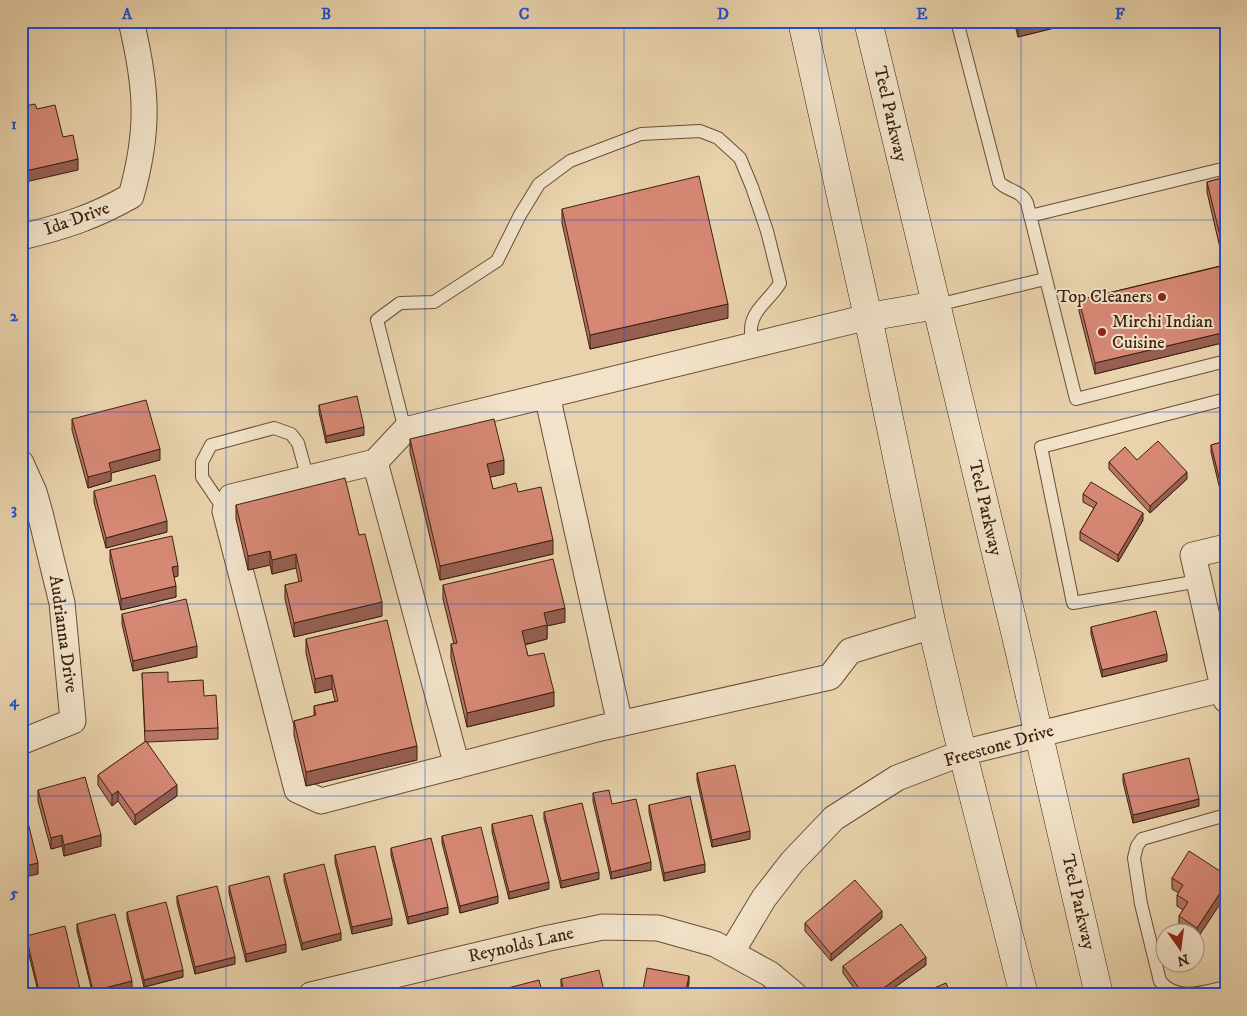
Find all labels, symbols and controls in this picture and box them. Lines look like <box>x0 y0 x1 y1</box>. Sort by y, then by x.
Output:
text: A <box>121 4 133 24</box>
text: B <box>321 4 331 24</box>
text: C <box>519 4 529 24</box>
text: D <box>717 4 729 24</box>
text: E <box>916 4 928 24</box>
text: F <box>1115 4 1125 24</box>
street label: Teel Parkway <box>868 64 912 164</box>
text: 1 <box>11 114 17 134</box>
street label: Ida Drive <box>41 197 113 241</box>
place label: Top Cleaners <box>1057 286 1152 308</box>
marker: Top Cleaners <box>1156 291 1168 303</box>
text: 2 <box>10 306 19 326</box>
place label: Mirchi Indian Cuisine <box>1112 311 1213 354</box>
marker: Mirchi Indian Cuisine <box>1096 326 1108 338</box>
street label: Teel Parkway <box>963 458 1007 558</box>
text: 3 <box>11 499 17 519</box>
street label: Audrianna Drive <box>44 574 82 694</box>
text: 4 <box>8 691 19 711</box>
street label: Freestone Drive <box>942 720 1056 772</box>
street label: Teel Parkway <box>1056 852 1100 952</box>
text: 5 <box>9 883 18 903</box>
street label: Reynolds Lane <box>466 922 576 968</box>
north arrow <box>1154 924 1204 974</box>
text: N <box>1175 950 1191 970</box>

